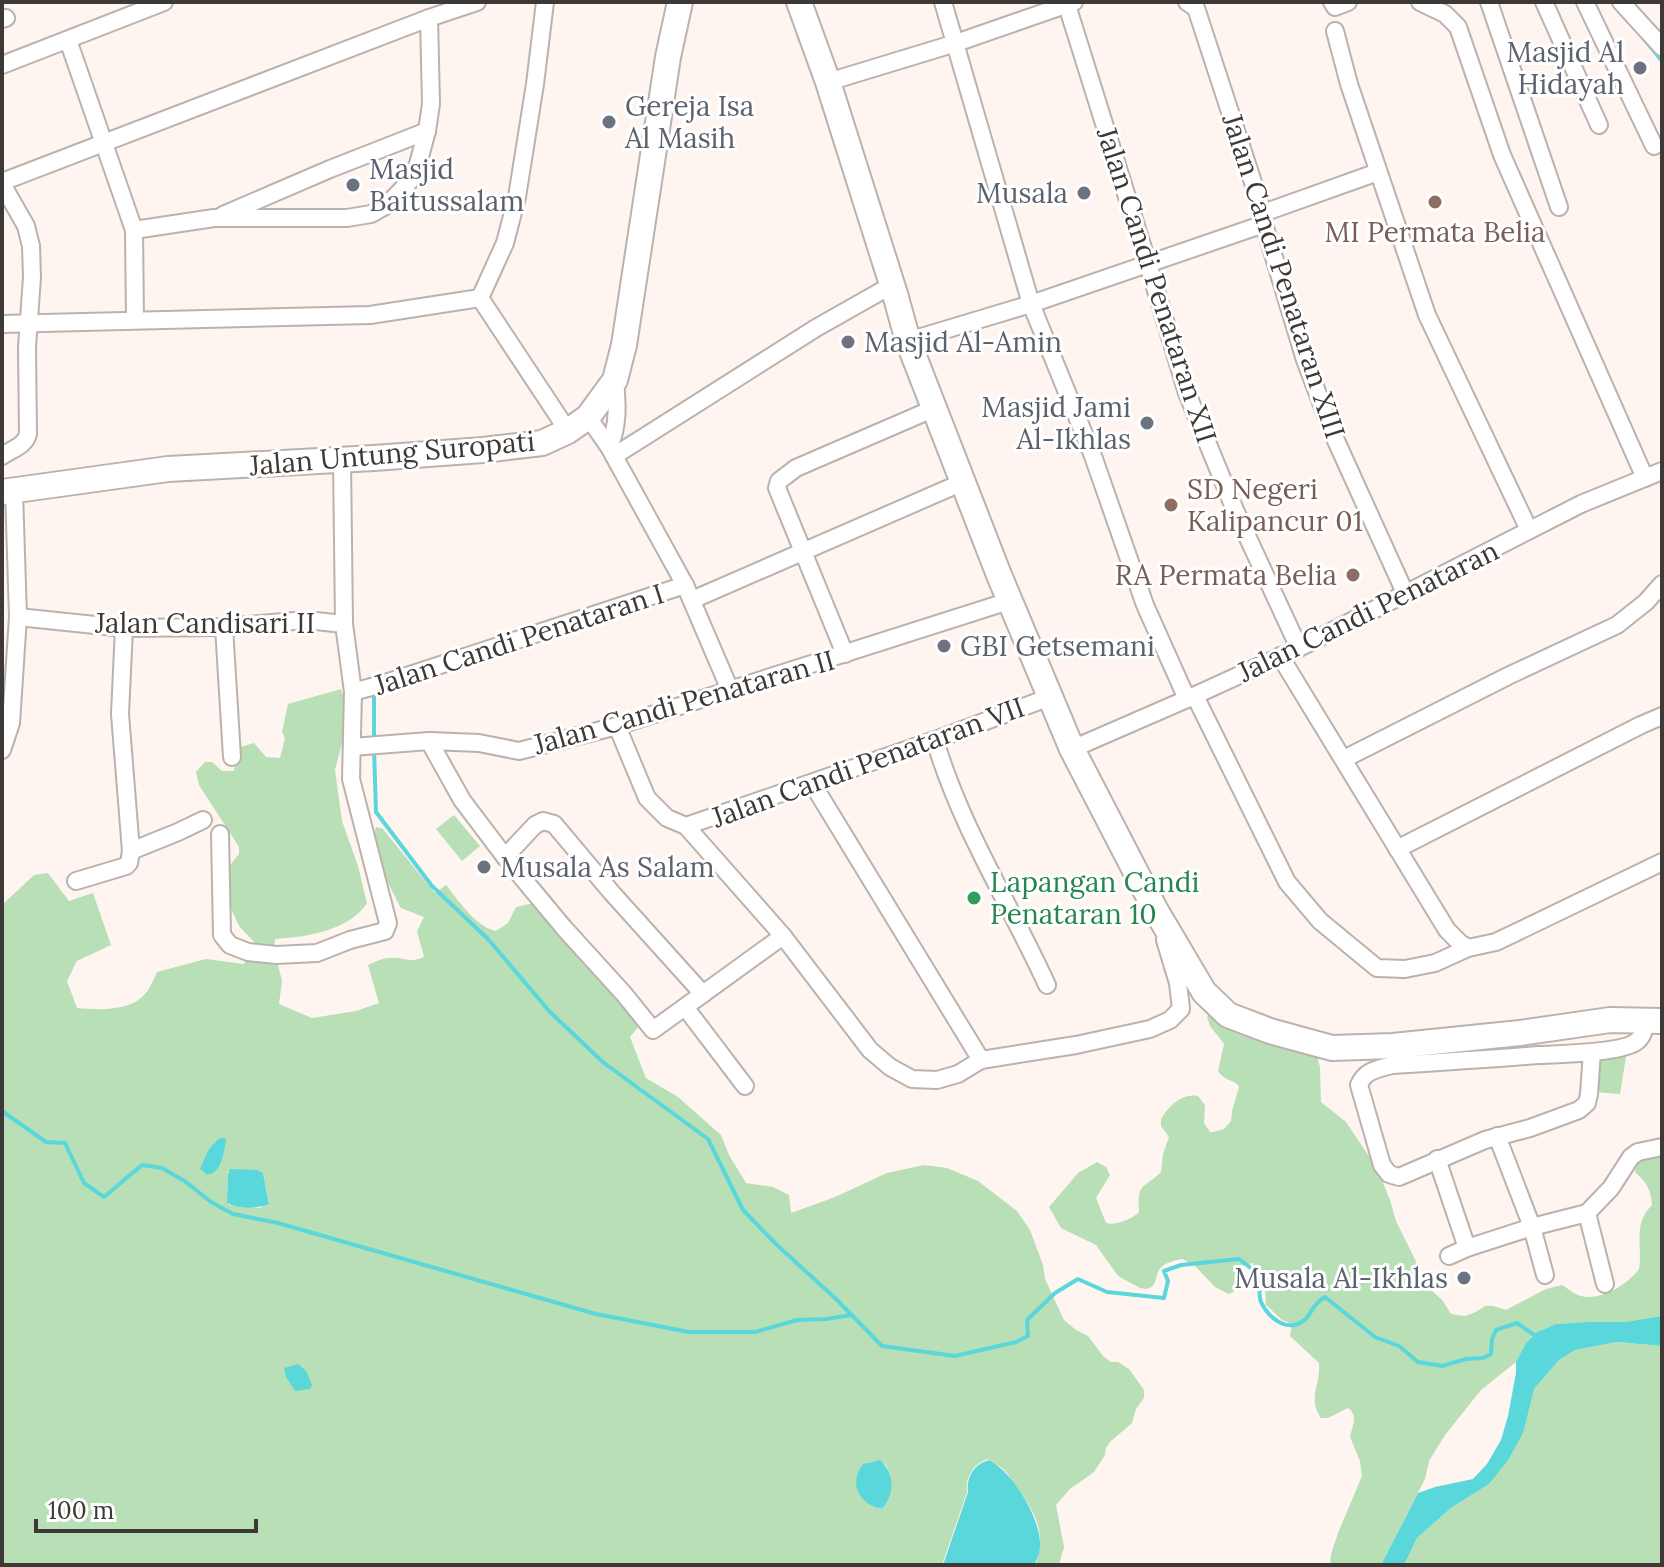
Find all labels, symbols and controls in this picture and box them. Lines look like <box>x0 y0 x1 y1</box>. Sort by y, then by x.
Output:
place label: Masjid Al Hidayah <box>1506 34 1624 102</box>
marker: Masjid Al Hidayah <box>1631 59 1649 77</box>
place label: Gereja Isa Al Masih <box>624 88 754 156</box>
street label: Jalan Candi Penataran XIII <box>1214 108 1354 443</box>
marker: Gereja Isa Al Masih <box>600 113 618 131</box>
street label: Jalan Candi Penataran XII <box>1089 122 1225 447</box>
place label: Masjid Baitussalam <box>369 151 524 219</box>
place label: Musala <box>976 175 1068 211</box>
marker: Masjid Baitussalam <box>344 176 362 194</box>
marker: Musala <box>1075 184 1093 202</box>
marker: MI Permata Belia <box>1426 193 1444 211</box>
place label: MI Permata Belia <box>1325 214 1545 250</box>
place label: Masjid Al-Amin <box>864 324 1062 360</box>
marker: Masjid Al-Amin <box>839 333 857 351</box>
place label: Masjid Jami Al-Ikhlas <box>981 389 1131 457</box>
marker: Masjid Jami Al-Ikhlas <box>1138 414 1156 432</box>
street label: Jalan Untung Suropati <box>247 423 536 484</box>
place label: SD Negeri Kalipancur 01 <box>1187 471 1363 539</box>
marker: SD Negeri Kalipancur 01 <box>1162 496 1180 514</box>
street label: Jalan Candi Penataran <box>1231 532 1504 690</box>
place label: RA Permata Belia <box>1115 557 1337 593</box>
marker: RA Permata Belia <box>1344 566 1362 584</box>
street label: Jalan Candi Penataran I <box>369 575 668 703</box>
street label: Jalan Candisari II <box>94 605 315 641</box>
place label: GBI Getsemani <box>960 628 1155 664</box>
marker: GBI Getsemani <box>935 637 953 655</box>
street label: Jalan Candi Penataran II <box>528 642 839 763</box>
street label: Jalan Candi Penataran VII <box>706 689 1029 836</box>
place label: Musala As Salam <box>500 849 715 885</box>
marker: Musala As Salam <box>475 858 493 876</box>
place label: Lapangan Candi Penataran 10 <box>990 864 1199 932</box>
marker: Lapangan Candi Penataran 10 <box>965 889 983 907</box>
place label: Musala Al-Ikhlas <box>1234 1260 1448 1296</box>
marker: Musala Al-Ikhlas <box>1455 1269 1473 1287</box>
scale bar <box>36 1483 256 1533</box>
text: 100 m <box>48 1495 114 1526</box>

